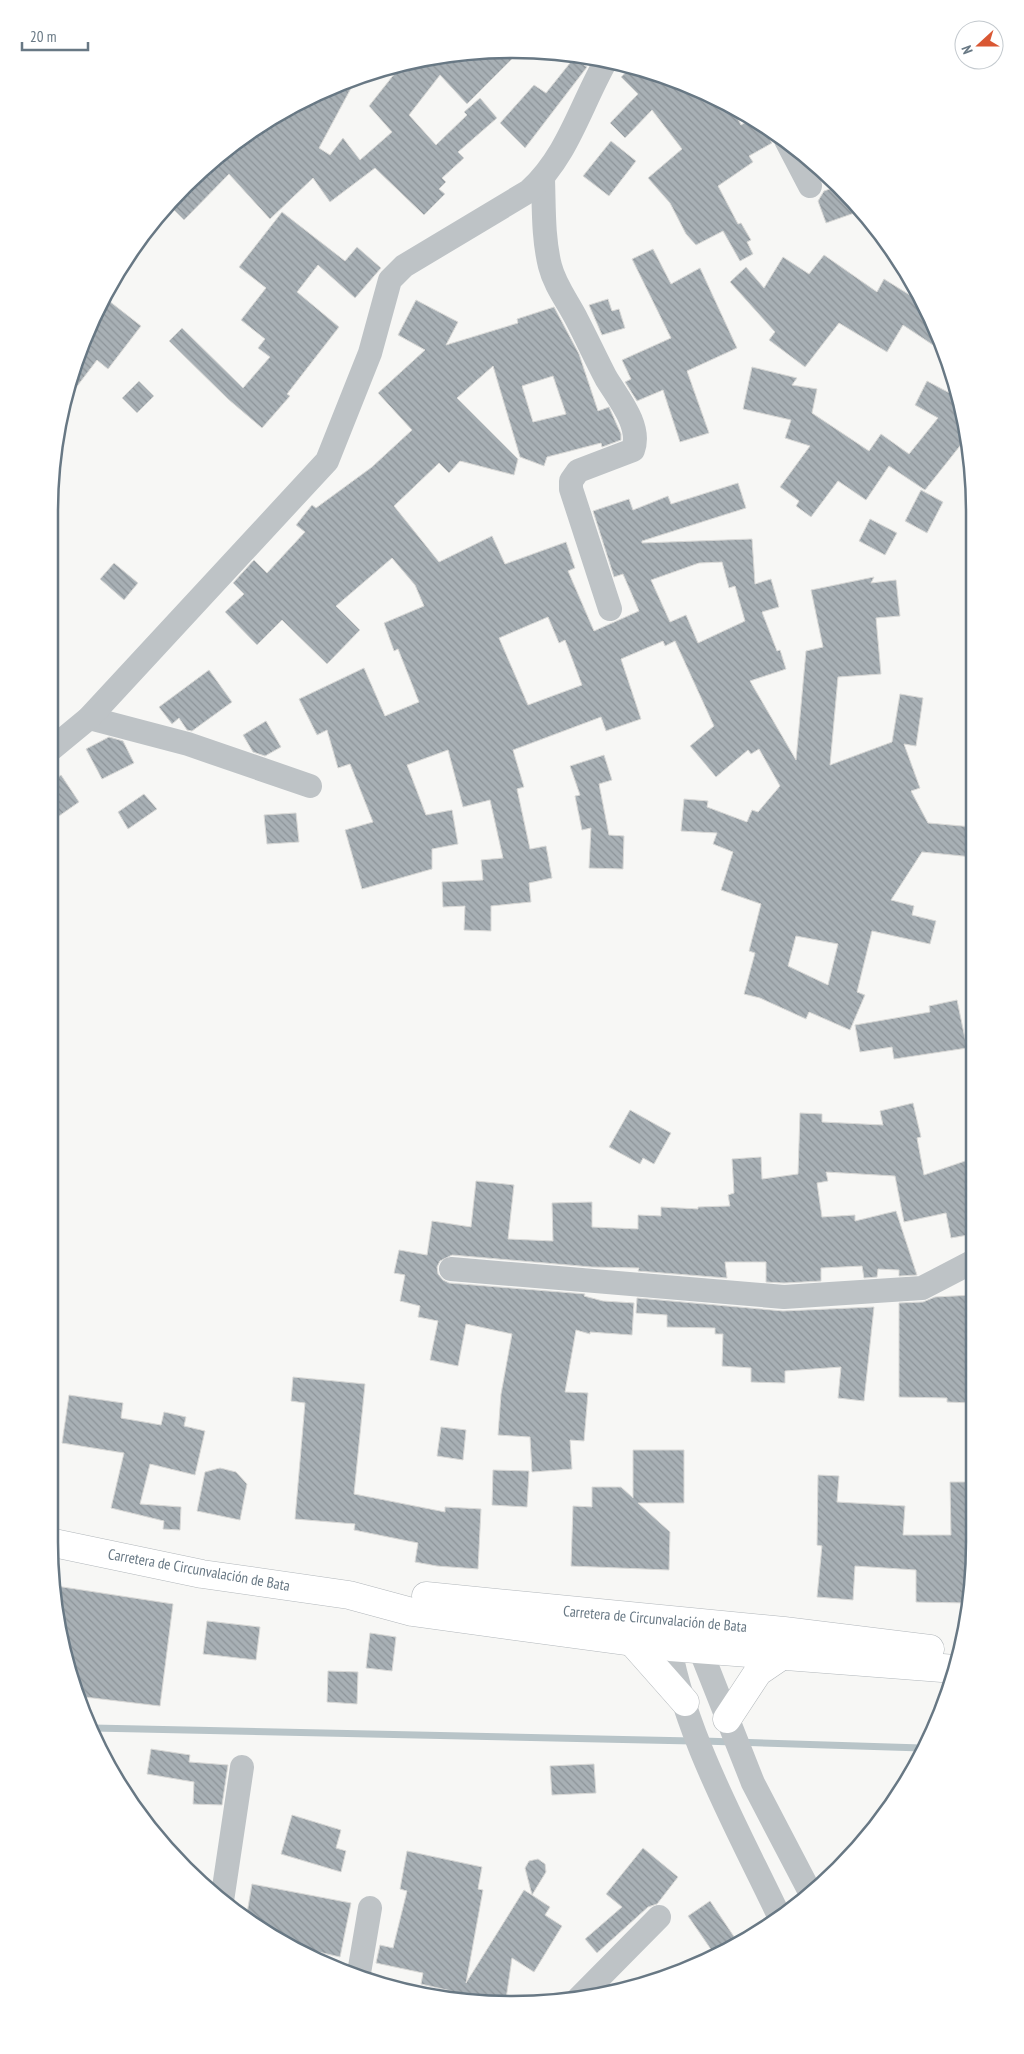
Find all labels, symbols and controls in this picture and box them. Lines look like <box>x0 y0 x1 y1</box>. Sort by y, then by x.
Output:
scale bar <box>22 20 89 52</box>
north arrow <box>954 20 1004 70</box>
text: 20 m <box>30 27 56 46</box>
text: N <box>957 43 977 56</box>
street label: Carretera de Circunvalación de Bata <box>107 1544 292 1595</box>
street label: Carretera de Circunvalación de Bata <box>562 1601 748 1636</box>

